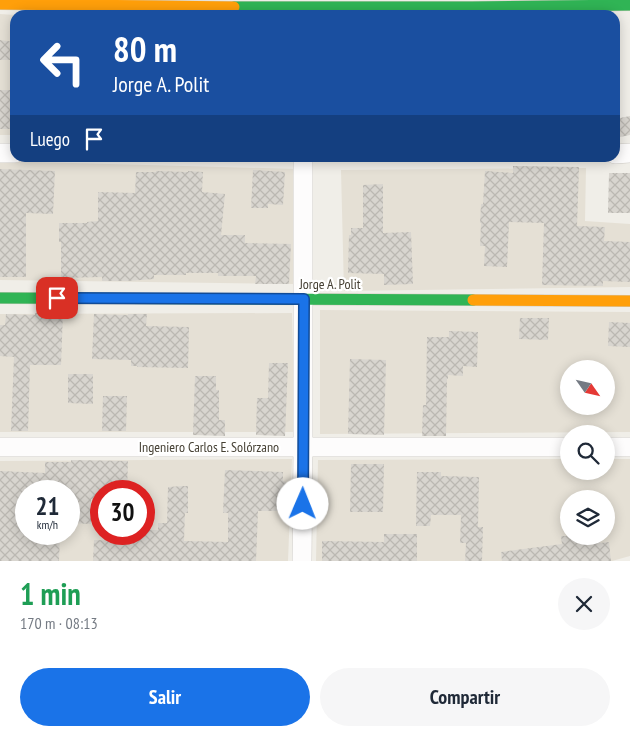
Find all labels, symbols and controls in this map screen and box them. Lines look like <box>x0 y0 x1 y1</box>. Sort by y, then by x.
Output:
text: 80 m <box>113 26 177 72</box>
icon: left <box>30 30 95 95</box>
text: Jorge A. Polit <box>113 70 209 98</box>
icon: arrive <box>80 125 108 153</box>
text: Luego <box>30 127 70 151</box>
street label: Jorge A. Polit <box>298 275 361 293</box>
pin <box>36 277 78 319</box>
icon: arrive <box>43 284 71 312</box>
north arrow <box>560 360 615 415</box>
map controls <box>560 360 615 545</box>
button: search <box>560 425 615 480</box>
street label: Ingeniero Carlos E. Solórzano <box>139 438 279 456</box>
position arrow <box>276 477 328 529</box>
speed limit sign: 30 <box>90 480 155 545</box>
text: 21 <box>36 490 59 522</box>
button: layers <box>560 490 615 545</box>
text: km/h <box>37 517 58 532</box>
text: 1 min <box>20 574 81 613</box>
button: close <box>558 578 610 630</box>
text: 170 m · 08:13 <box>20 613 98 633</box>
button: Salir <box>20 668 310 726</box>
button: Compartir <box>320 668 610 726</box>

